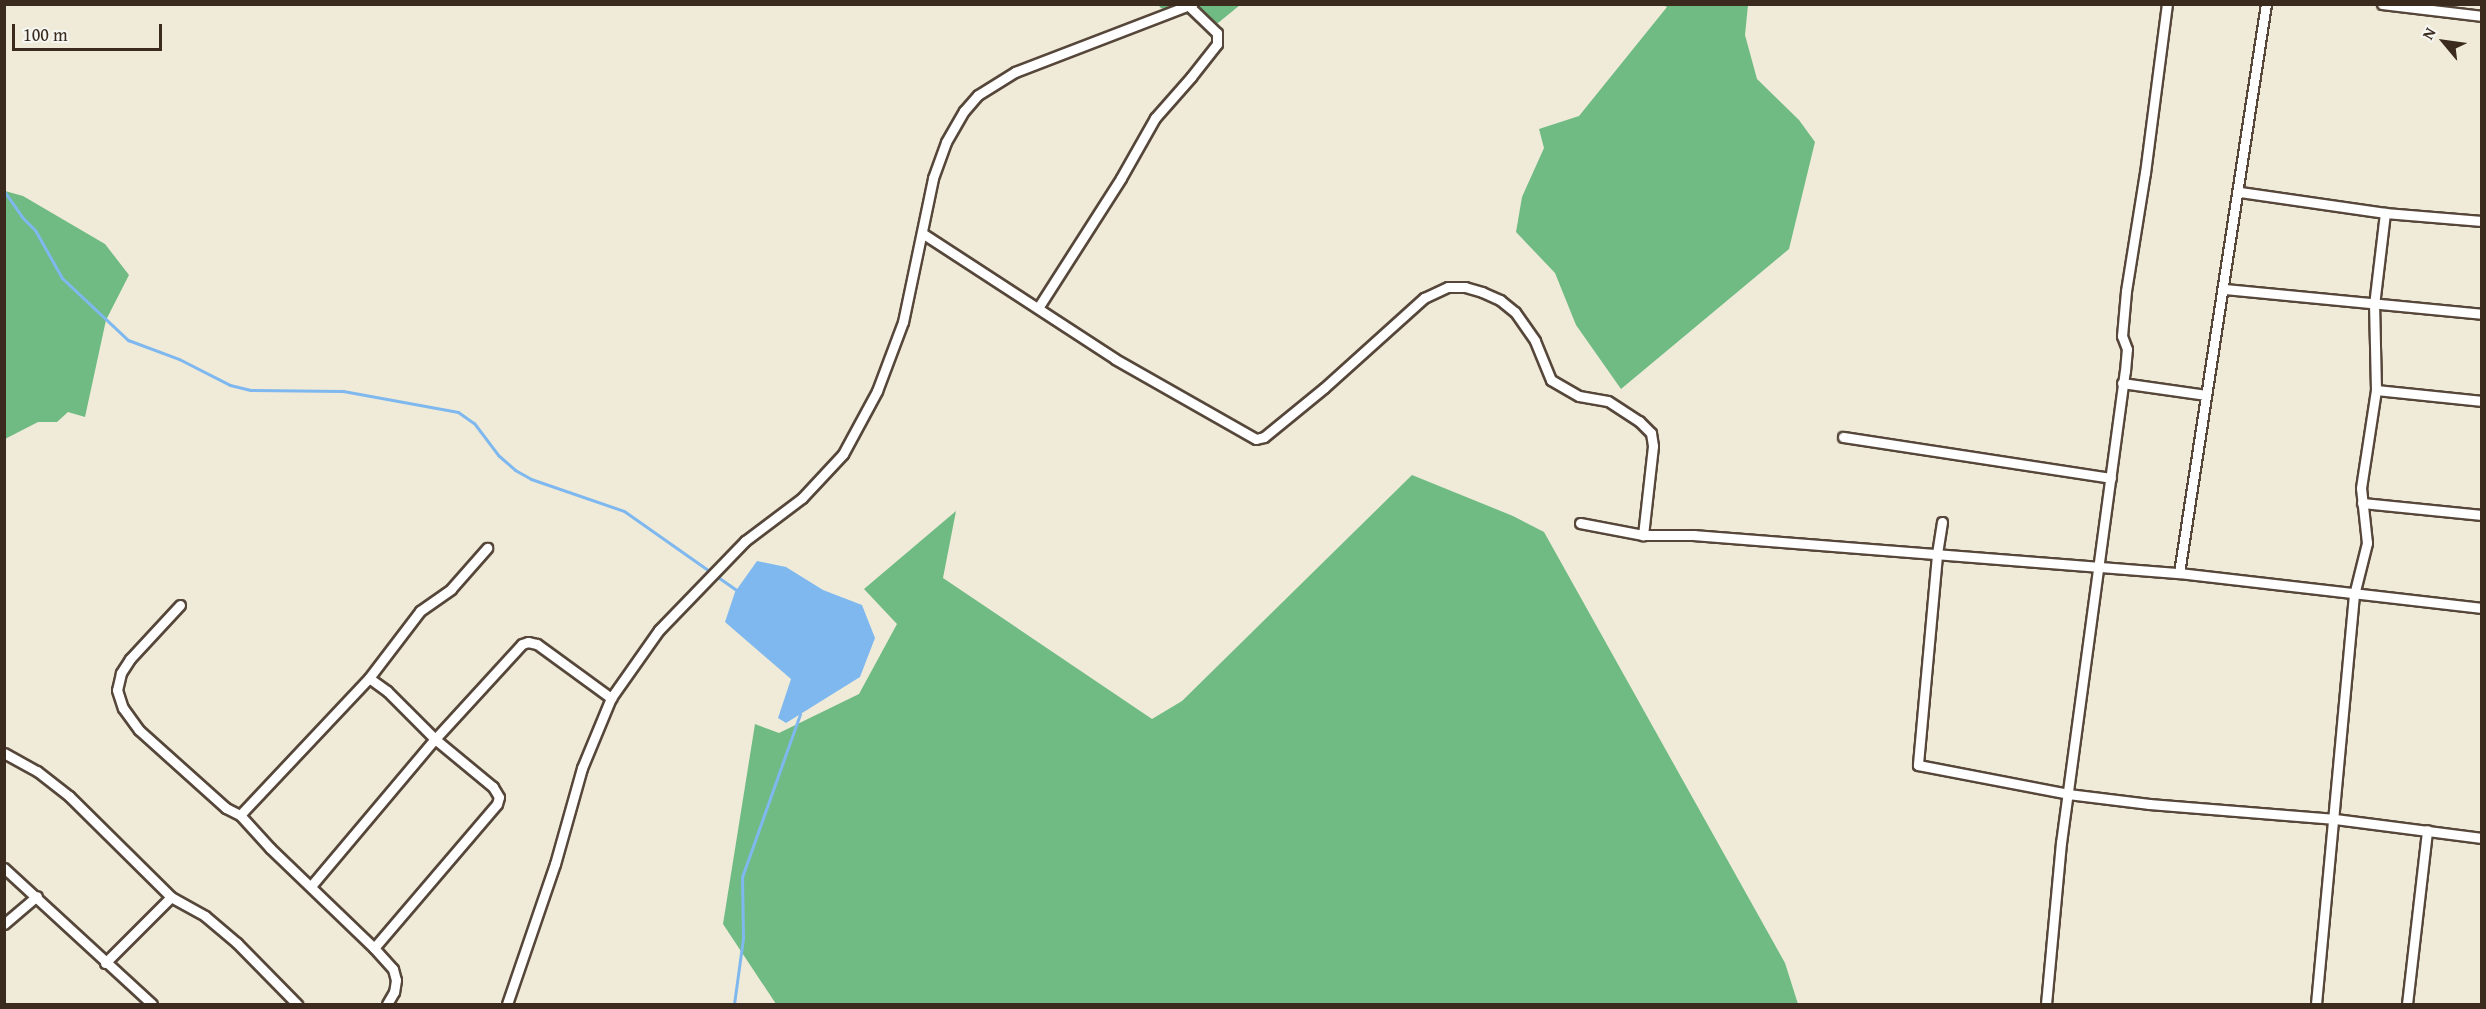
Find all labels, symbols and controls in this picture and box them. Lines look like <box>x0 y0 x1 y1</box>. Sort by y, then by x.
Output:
scale bar <box>15 12 165 50</box>
north arrow <box>2414 12 2474 72</box>
text: 100 m <box>23 21 68 48</box>
text: N <box>2415 23 2441 44</box>

